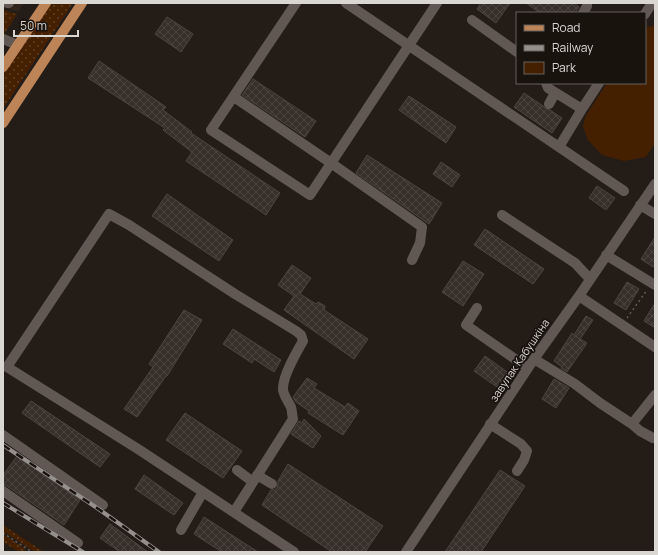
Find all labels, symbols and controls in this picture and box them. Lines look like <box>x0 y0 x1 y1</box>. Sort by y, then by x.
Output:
scale bar <box>14 12 78 38</box>
legend <box>516 12 646 84</box>
text: 50 m <box>20 17 47 34</box>
text: Road <box>552 19 580 36</box>
text: Railway <box>552 39 594 56</box>
text: Park <box>552 59 577 76</box>
street label: завулак Кабушкіна <box>486 316 552 404</box>

